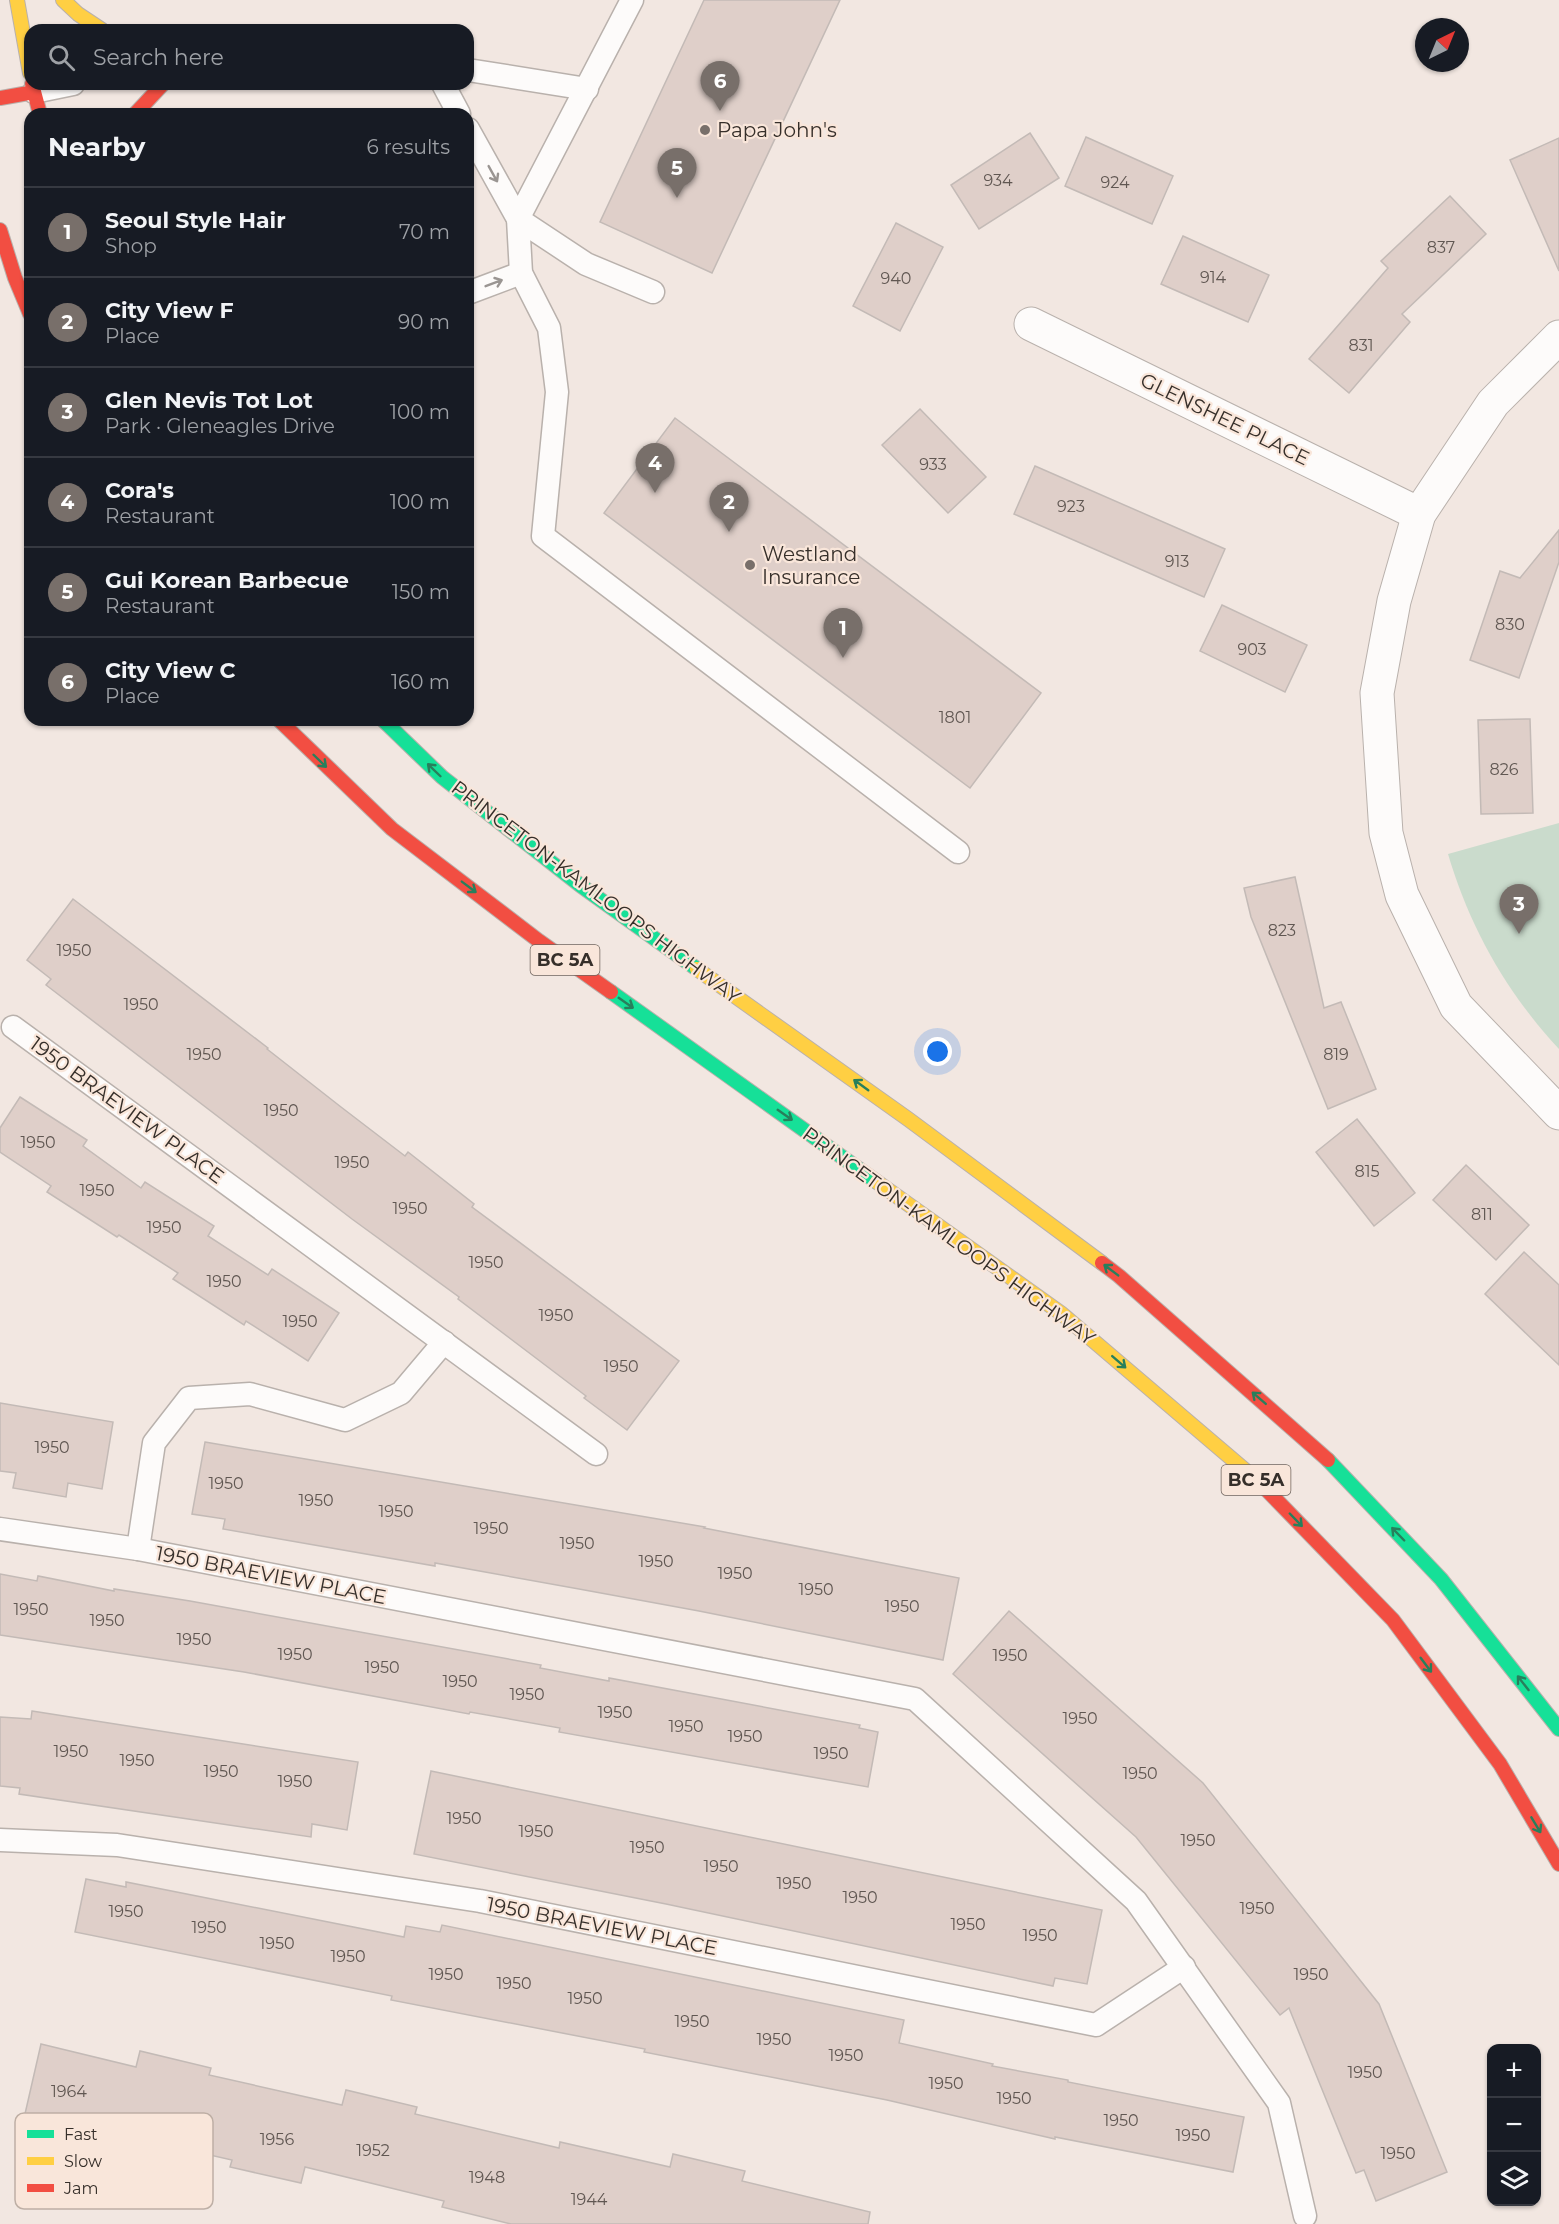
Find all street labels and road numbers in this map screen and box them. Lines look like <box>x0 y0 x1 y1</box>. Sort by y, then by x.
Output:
street label: GLENSHEE PLACE <box>1137 368 1313 470</box>
street label: PRINCETON-KAMLOOPS HIGHWAY <box>447 775 746 1009</box>
road number: BC 5A <box>530 945 600 975</box>
street label: 1950 BRAEVIEW PLACE <box>25 1031 229 1189</box>
street label: PRINCETON-KAMLOOPS HIGHWAY <box>798 1122 1100 1350</box>
road number: BC 5A <box>1222 1465 1290 1495</box>
street label: 1950 BRAEVIEW PLACE <box>154 1541 388 1609</box>
street label: 1950 BRAEVIEW PLACE <box>485 1892 719 1960</box>

